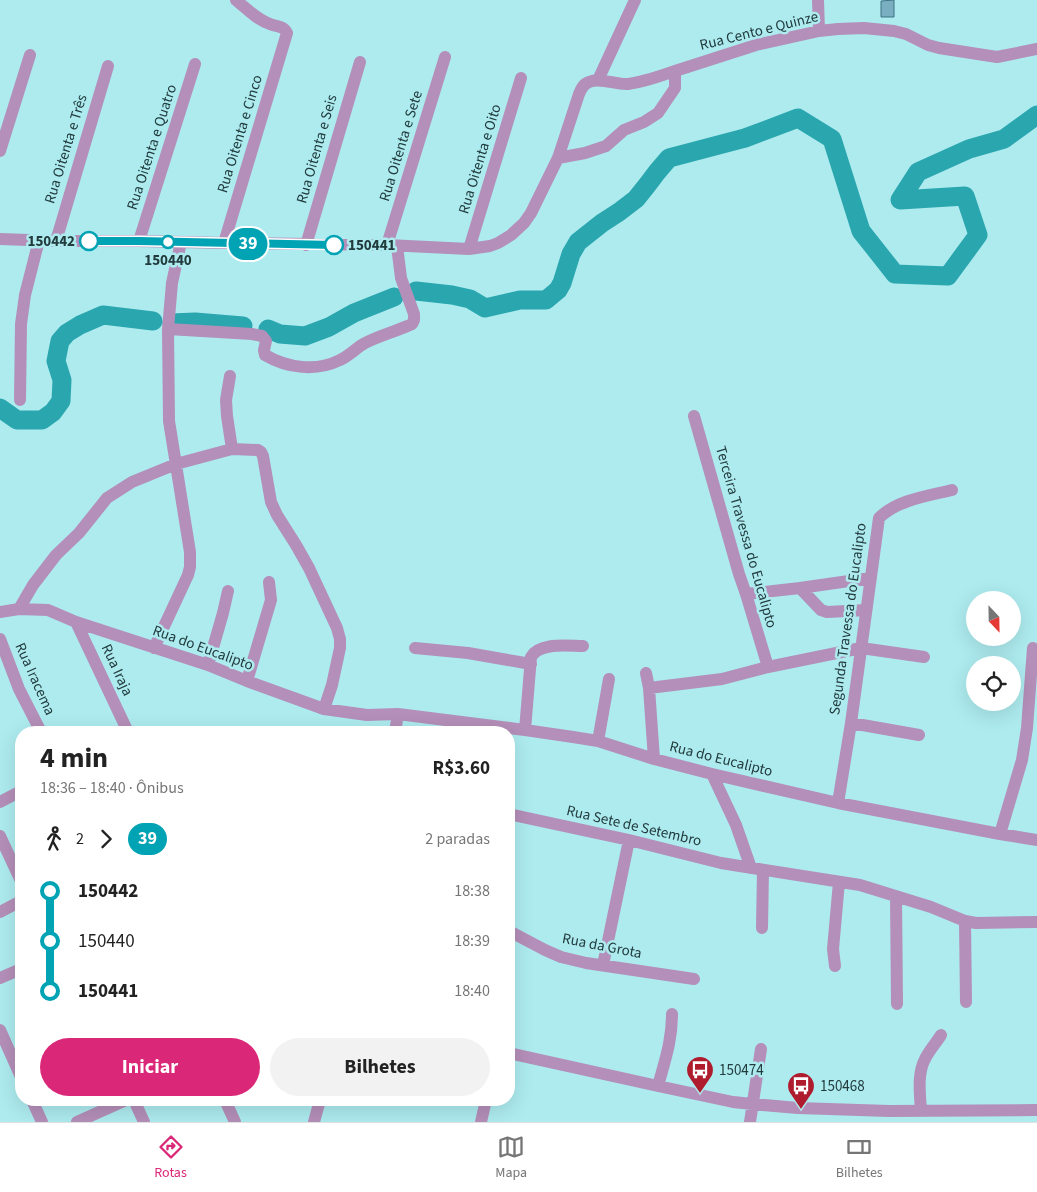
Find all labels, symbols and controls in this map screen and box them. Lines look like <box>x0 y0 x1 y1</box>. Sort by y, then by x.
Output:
street label: Rua Cento e Quinze <box>697 6 821 56</box>
street label: Rua Oitenta e Cinco <box>212 72 268 196</box>
street label: Rua Oitenta e Quatro <box>122 82 182 212</box>
street label: Rua Oitenta e Sete <box>374 88 428 204</box>
street label: Rua Oitenta e Três <box>39 92 93 206</box>
street label: Rua Oitenta e Seis <box>291 92 343 206</box>
street label: Rua Oitenta e Oito <box>453 102 507 216</box>
line badge: 39 <box>226 228 270 260</box>
place label: 150442 <box>27 231 75 252</box>
marker: 150442 <box>79 231 99 251</box>
text: 39 <box>238 231 258 256</box>
marker: 150440 <box>161 235 175 249</box>
marker: 150441 <box>324 235 344 255</box>
place label: 150441 <box>348 235 396 256</box>
place label: 150440 <box>144 250 192 271</box>
street label: Terceira Travessa do Eucalipto <box>710 444 782 630</box>
street label: Segunda Travessa do Eucalipto <box>824 522 872 716</box>
north arrow <box>966 591 1021 646</box>
map controls <box>966 591 1021 711</box>
street label: Rua do Eucalipto <box>150 620 256 676</box>
street label: Rua Iracema <box>10 639 60 719</box>
street label: Rua Iraja <box>96 641 138 699</box>
button: locate <box>966 656 1021 711</box>
street label: Rua do Eucalipto <box>667 736 775 782</box>
text: 4 min <box>40 738 108 778</box>
text: R$3.60 <box>433 755 490 782</box>
text: 18:36 – 18:40 · Ônibus <box>40 777 184 799</box>
street label: Rua Sete de Setembro <box>564 800 704 852</box>
icon: walk <box>40 825 68 853</box>
icon: forward <box>92 825 120 853</box>
text: 39 <box>138 826 157 851</box>
text: 2 <box>76 828 84 850</box>
text: 2 paradas <box>425 828 490 850</box>
text: 150442 <box>78 878 138 905</box>
text: 18:38 <box>454 880 490 902</box>
text: 150440 <box>78 928 135 955</box>
street label: Rua da Grota <box>560 928 644 964</box>
text: 18:39 <box>454 930 490 952</box>
text: 150441 <box>78 978 138 1005</box>
text: 18:40 <box>454 980 490 1002</box>
button: Iniciar <box>40 1038 260 1096</box>
button: Bilhetes <box>270 1038 490 1096</box>
bus stop icon: 150474 <box>685 1055 715 1094</box>
place label: 150474 <box>719 1060 764 1081</box>
bus stop icon: 150468 <box>786 1071 816 1110</box>
place label: 150468 <box>820 1076 865 1097</box>
tab: Rotas <box>154 1133 187 1183</box>
tab: Mapa <box>495 1133 527 1183</box>
tab: Bilhetes <box>836 1133 883 1183</box>

